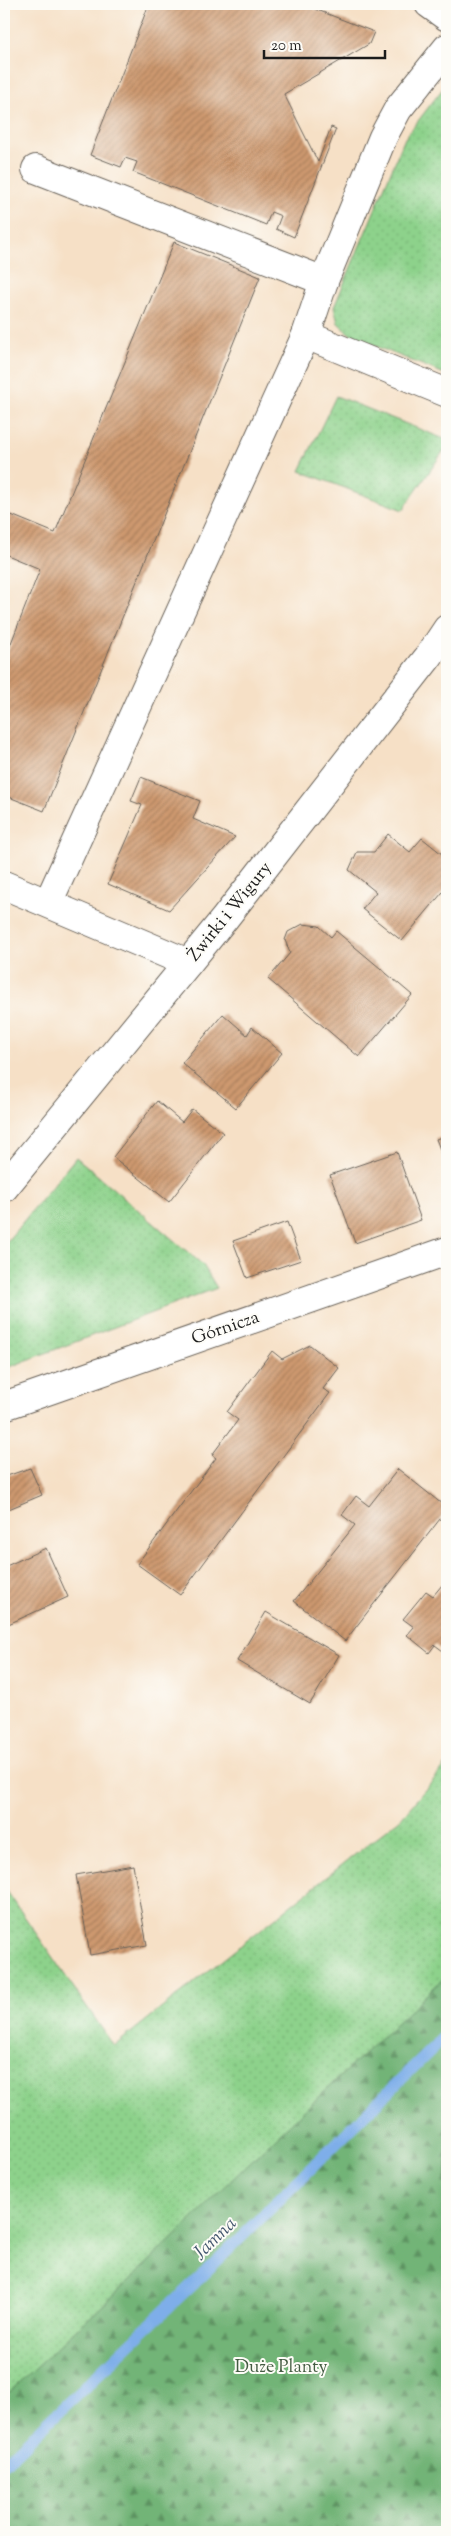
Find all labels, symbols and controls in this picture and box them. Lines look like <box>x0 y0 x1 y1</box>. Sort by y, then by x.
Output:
scale bar <box>264 28 385 60</box>
text: 20 m <box>271 36 302 57</box>
street label: Żwirki i Wigury <box>182 857 279 968</box>
street label: Górnicza <box>188 1305 263 1353</box>
water label: Jamna <box>187 2211 243 2267</box>
park label: Duże Planty <box>235 2355 327 2381</box>

